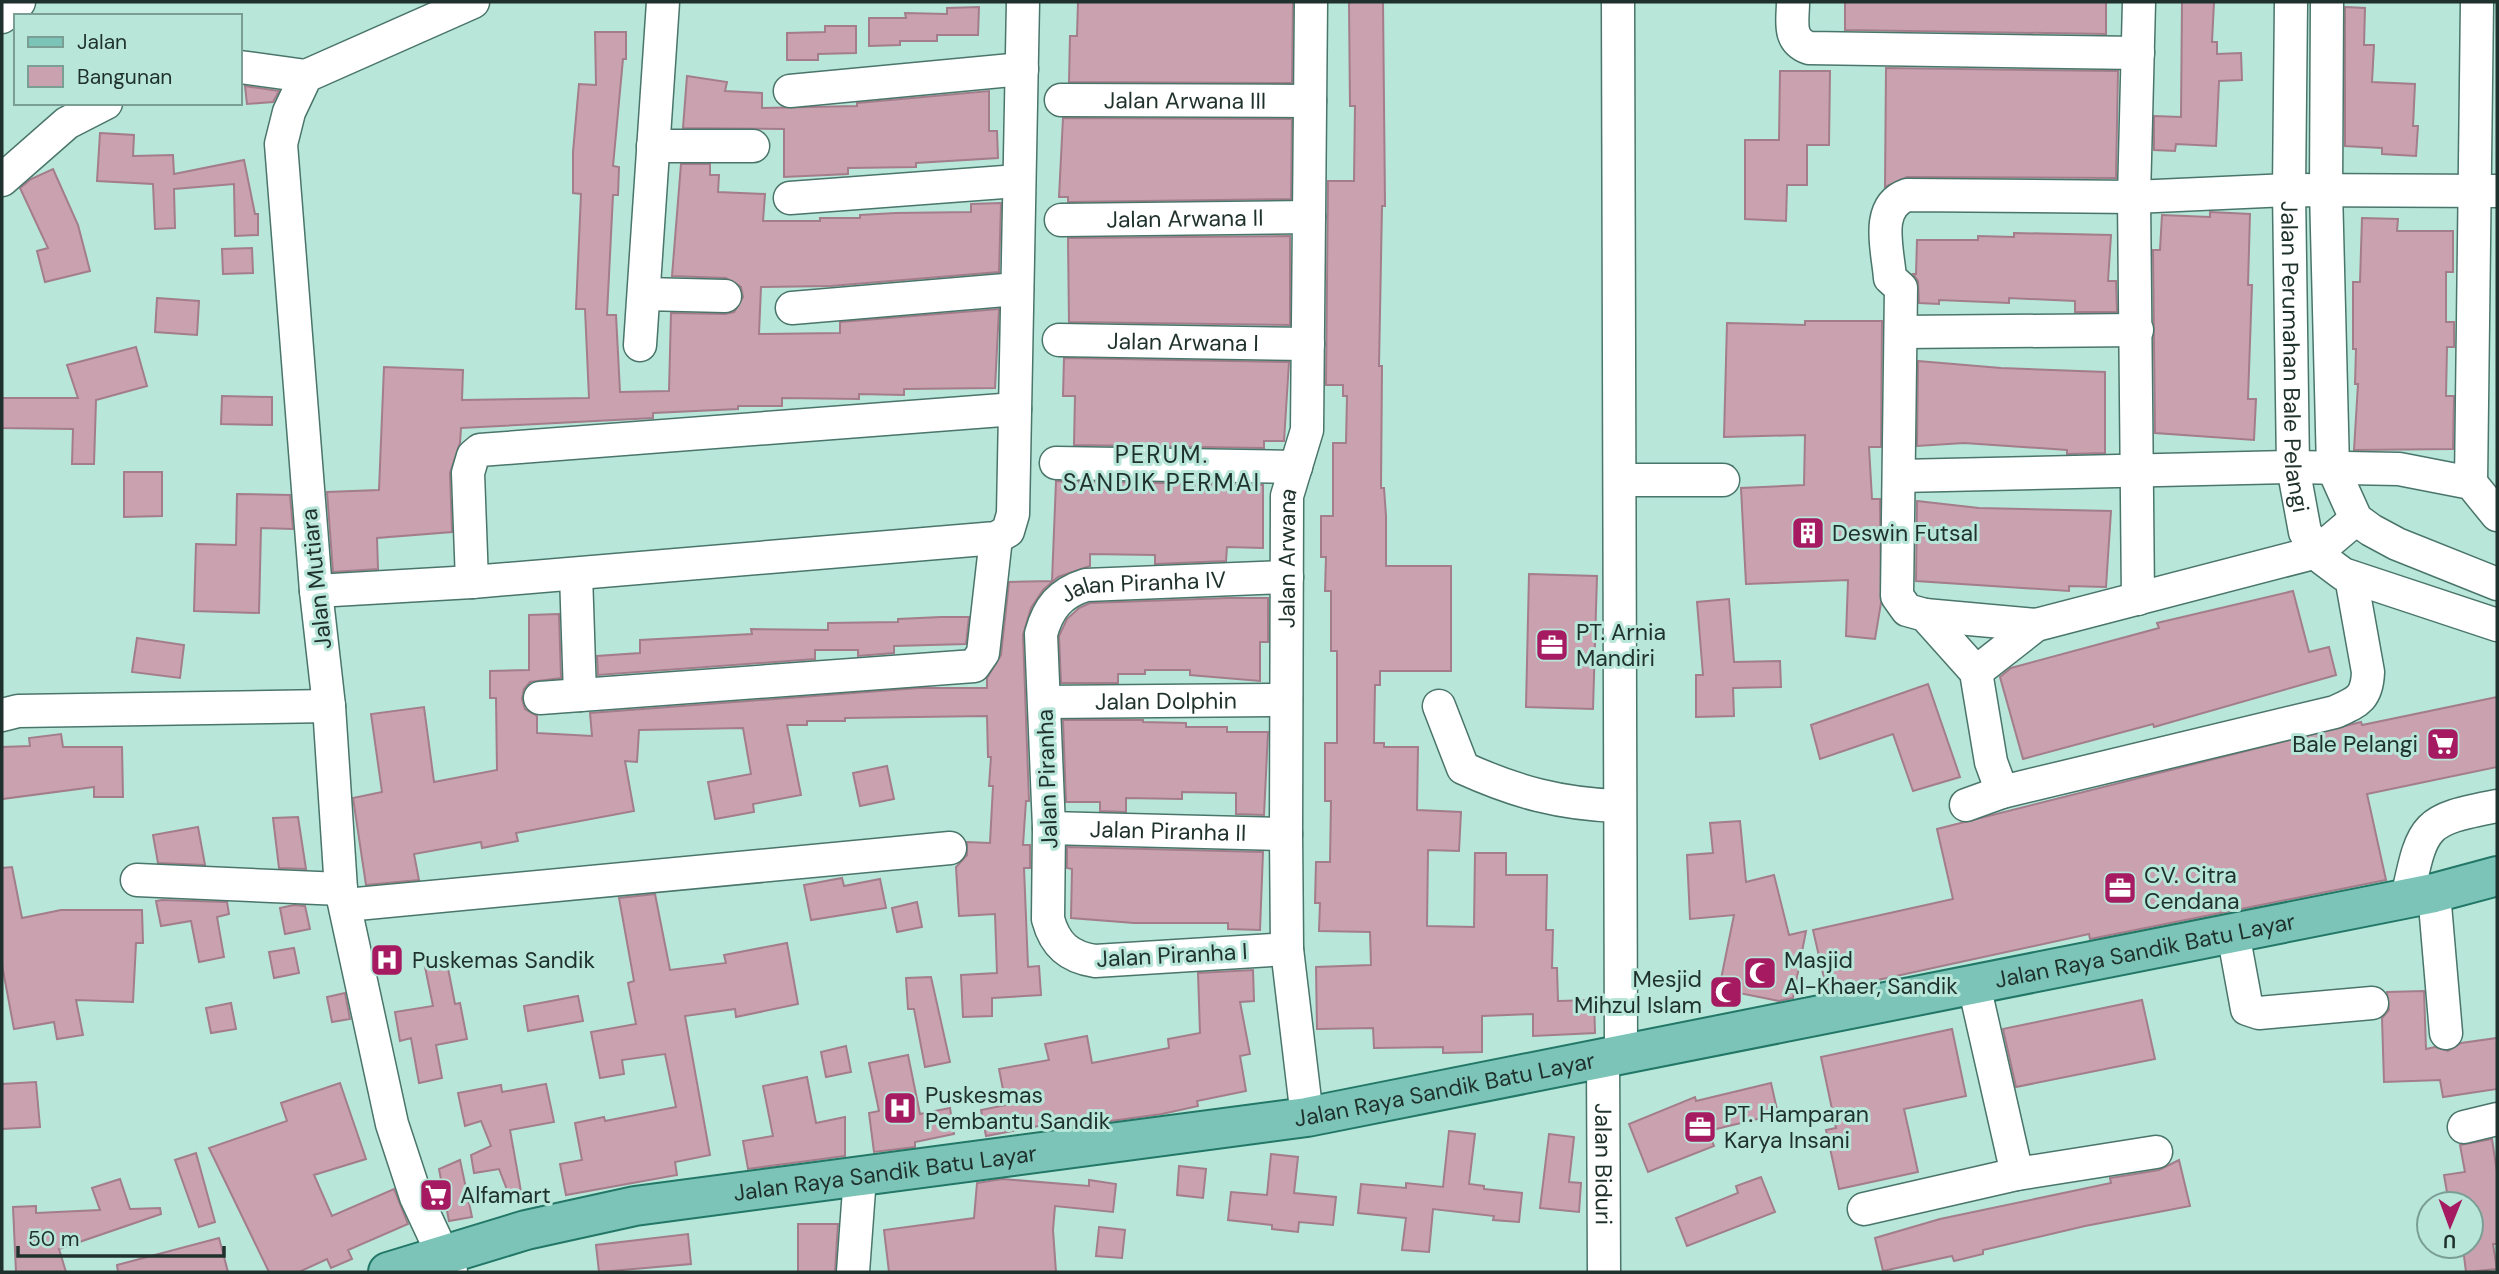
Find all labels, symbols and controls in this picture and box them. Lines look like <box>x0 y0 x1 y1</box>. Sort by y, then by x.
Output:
legend <box>14 14 242 105</box>
text: Jalan <box>77 28 127 56</box>
text: Bangunan <box>77 63 172 91</box>
street label: Jalan Arwana III <box>1104 85 1266 116</box>
street label: Jalan Perumahan Bale Pelangi <box>2274 201 2316 515</box>
street label: Jalan Arwana II <box>1106 203 1264 234</box>
street label: Jalan Arwana I <box>1107 326 1259 358</box>
district label: PERUM. SANDIK PERMAI <box>1063 439 1261 498</box>
street label: Jalan Arwana <box>1271 484 1304 628</box>
street label: Jalan Mutiara <box>294 507 338 651</box>
building icon: Deswin Futsal <box>1789 514 1827 552</box>
place label: Deswin Futsal <box>1832 518 1978 548</box>
street label: Jalan Piranha IV <box>1054 564 1227 609</box>
place label: PT. Arnia Mandiri <box>1576 617 1666 673</box>
office icon: PT. Arnia Mandiri <box>1533 626 1571 664</box>
street label: Jalan Dolphin <box>1095 685 1237 717</box>
street label: Jalan Piranha <box>1030 709 1064 849</box>
supermarket icon: Bale Pelangi <box>2424 725 2462 763</box>
place label: Bale Pelangi <box>2292 729 2418 759</box>
street label: Jalan Piranha II <box>1089 814 1247 848</box>
place label: CV. Citra Cendana <box>2144 860 2239 916</box>
office icon: CV. Citra Cendana <box>2101 869 2139 907</box>
street label: Jalan Raya Sandik Batu Layar <box>1992 906 2298 995</box>
street label: Jalan Piranha I <box>1096 936 1248 974</box>
hospital icon: Puskemas Sandik <box>368 941 406 979</box>
place label: Puskemas Sandik <box>412 945 596 975</box>
place label: Masjid Al-Khaer, Sandik <box>1784 945 1958 1001</box>
mosque icon: Masjid Al-Khaer, Sandik <box>1741 954 1779 992</box>
place label: Mesjid Mihzul Islam <box>1574 964 1702 1020</box>
mosque icon: Mesjid Mihzul Islam <box>1707 973 1745 1011</box>
street label: Jalan Raya Sandik Batu Layar <box>1292 1045 1597 1134</box>
place label: Puskesmas Pembantu Sandik <box>925 1080 1111 1136</box>
hospital icon: Puskesmas Pembantu Sandik <box>881 1089 919 1127</box>
place label: PT. Hamparan Karya Insani <box>1724 1099 1869 1155</box>
street label: Jalan Biduri <box>1588 1103 1619 1225</box>
office icon: PT. Hamparan Karya Insani <box>1681 1108 1719 1146</box>
street label: Jalan Raya Sandik Batu Layar <box>731 1138 1039 1208</box>
supermarket icon: Alfamart <box>417 1176 455 1214</box>
place label: Alfamart <box>460 1180 551 1210</box>
north arrow <box>2415 1190 2485 1260</box>
scale bar <box>18 1214 224 1258</box>
text: 50 m <box>28 1225 79 1253</box>
text: U <box>2443 1229 2456 1254</box>

